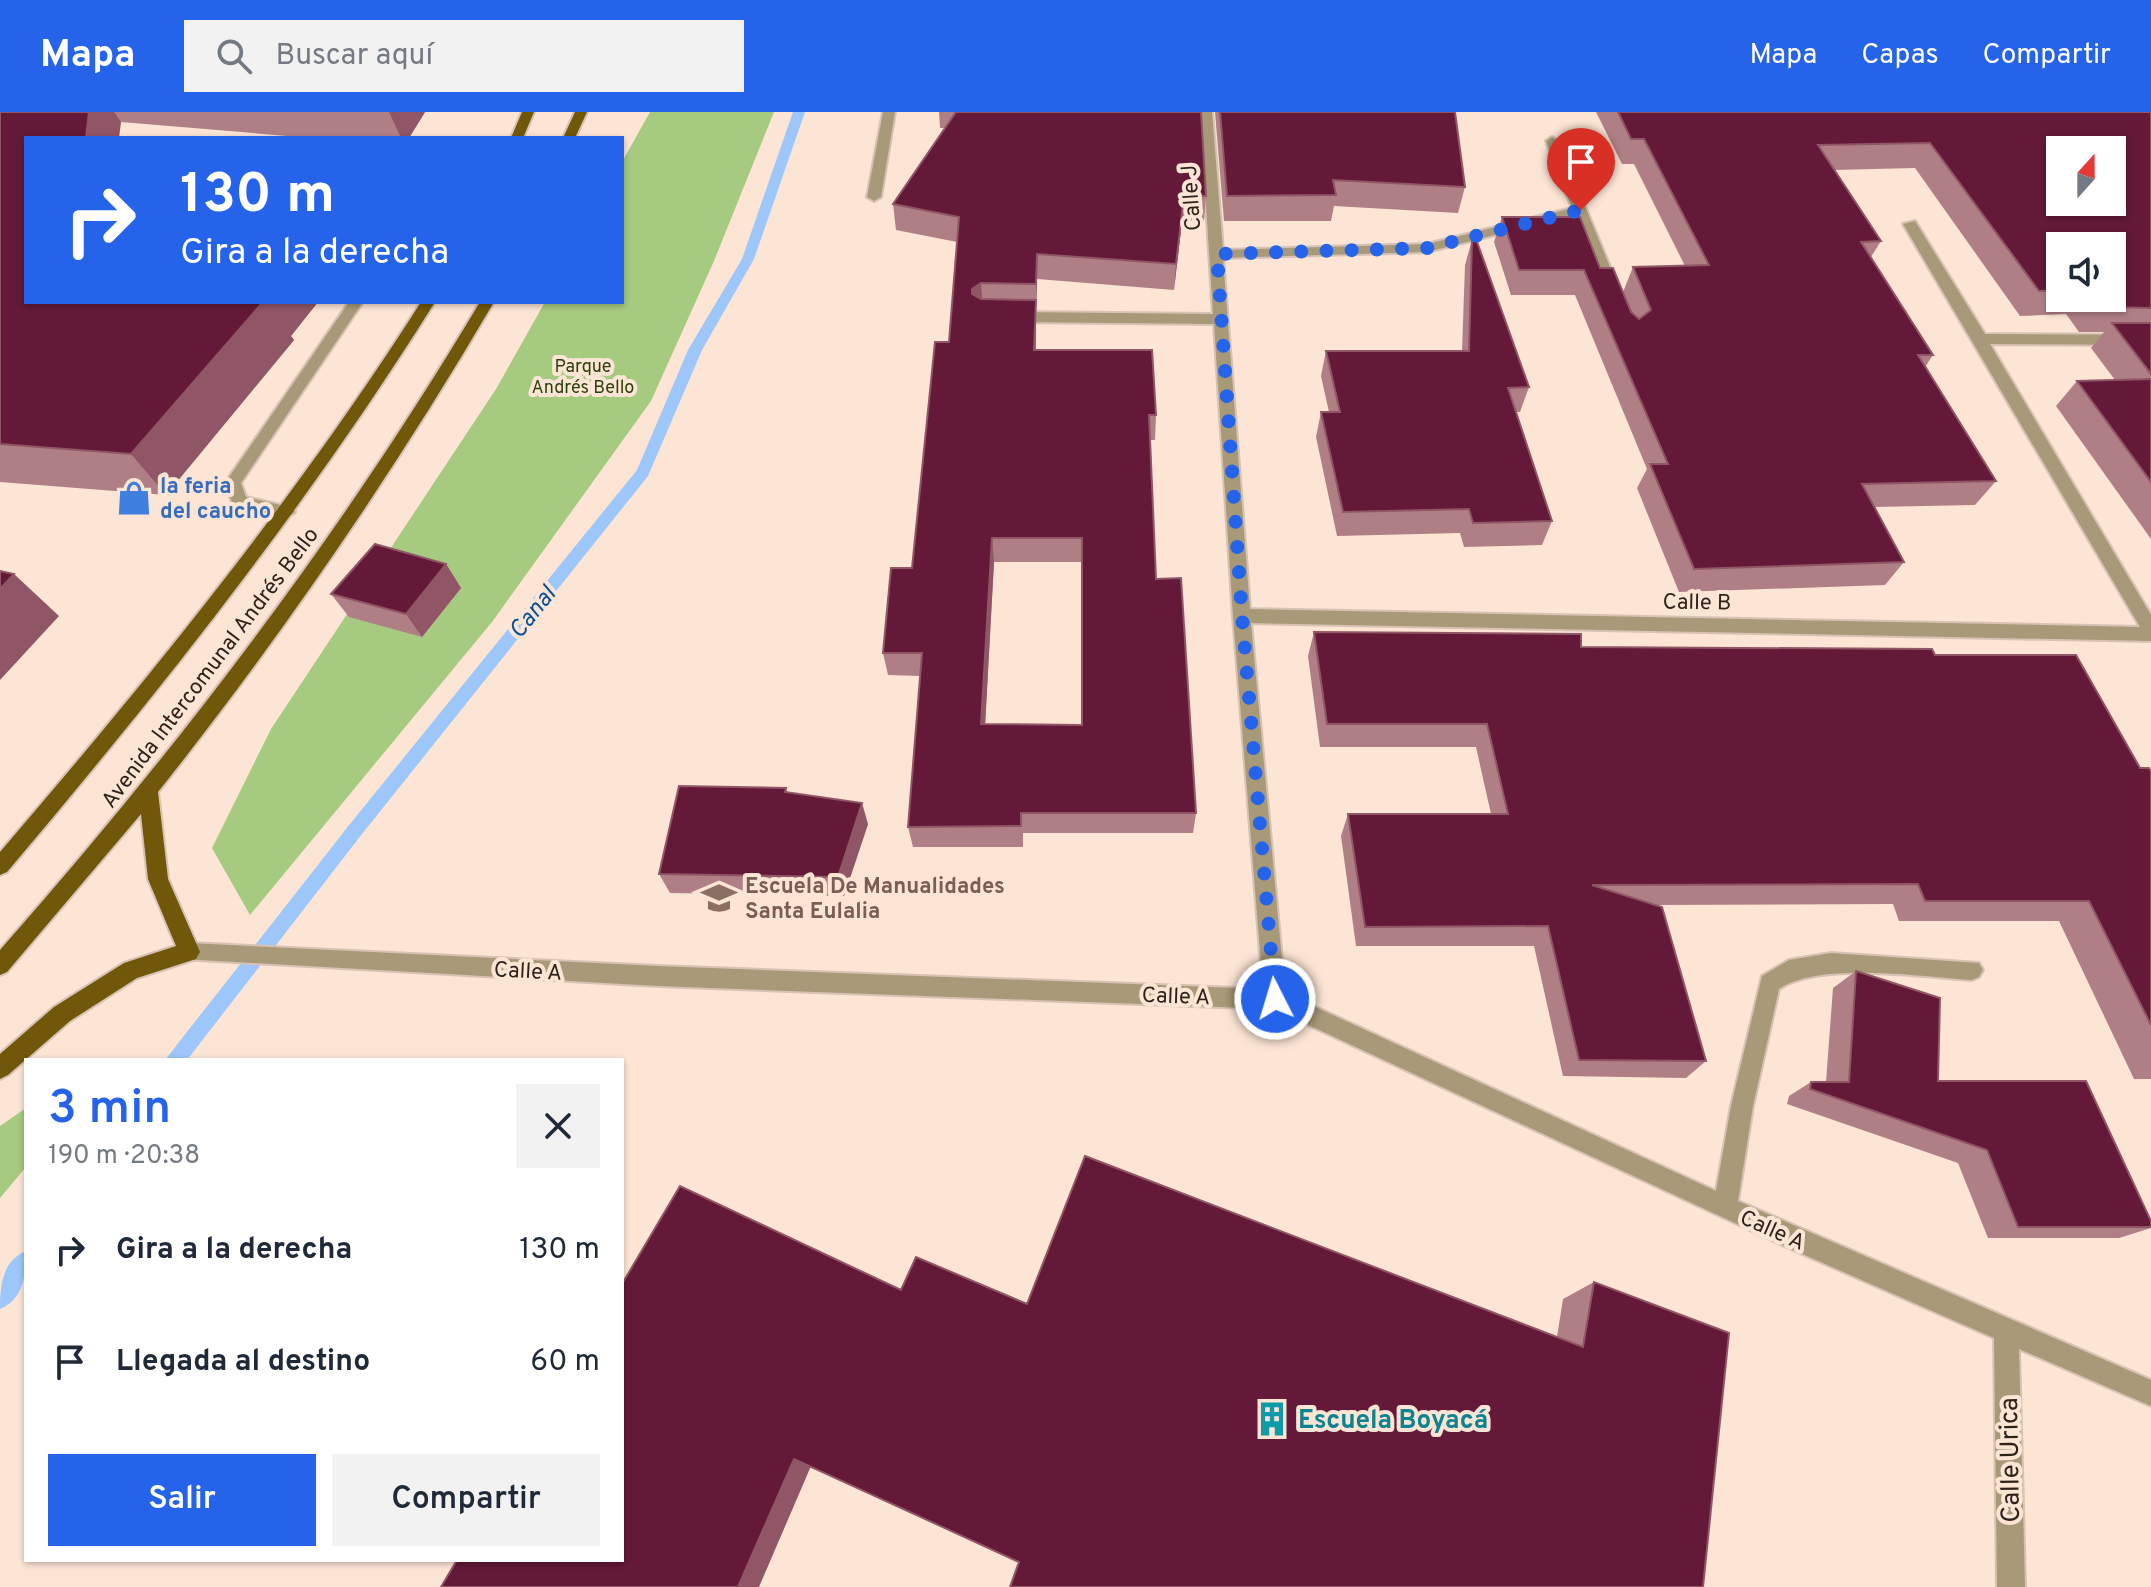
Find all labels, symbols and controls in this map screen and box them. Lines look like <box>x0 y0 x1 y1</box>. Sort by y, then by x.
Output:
search box <box>184 20 744 92</box>
text: Mapa <box>40 32 136 81</box>
icon: search <box>212 34 256 78</box>
text: Buscar aquí <box>276 38 433 75</box>
text: Mapa <box>1750 38 1817 74</box>
text: Capas <box>1861 38 1939 74</box>
text: Compartir <box>1983 38 2111 74</box>
pin <box>1547 128 1615 210</box>
north arrow <box>2046 136 2126 216</box>
map controls <box>2046 136 2126 312</box>
icon: arrive <box>1559 140 1603 184</box>
text: 130 m <box>180 162 335 232</box>
street label: Calle J <box>1177 164 1208 232</box>
icon: right <box>48 168 152 272</box>
text: Gira a la derecha <box>180 231 449 277</box>
button: sound <box>2046 232 2126 312</box>
park label: Parque Andrés Bello <box>532 356 634 400</box>
place label: la feria del caucho <box>160 474 271 526</box>
shop icon: la feria del caucho <box>115 479 153 517</box>
street label: Avenida Intercomunal Andrés Bello <box>96 523 326 814</box>
water label: Canal <box>503 580 565 646</box>
street label: Calle B <box>1662 589 1732 618</box>
place label: Escuela De Manualidades Santa Eulalia <box>745 874 1005 926</box>
school or university icon: Escuela De Manualidades Santa Eulalia <box>700 879 738 917</box>
street label: Calle A <box>493 957 563 988</box>
position arrow <box>1233 957 1317 1041</box>
street label: Calle A <box>1141 983 1211 1012</box>
text: 3 min <box>48 1080 171 1140</box>
button: close <box>516 1084 600 1168</box>
text: 190 m · 20:38 <box>48 1140 200 1173</box>
street label: Calle A <box>1735 1205 1809 1258</box>
icon: right <box>48 1228 92 1272</box>
text: Gira a la derecha <box>116 1232 352 1269</box>
text: 130 m <box>519 1232 600 1269</box>
icon: arrive <box>48 1340 92 1384</box>
text: Llegada al destino <box>116 1344 370 1381</box>
text: 60 m <box>530 1344 600 1381</box>
street label: Calle Urica <box>1994 1397 2029 1523</box>
building icon: Escuela Boyacá <box>1253 1400 1291 1438</box>
place label: Escuela Boyacá <box>1298 1405 1488 1438</box>
button: Salir <box>48 1454 316 1546</box>
button: Compartir <box>332 1454 600 1546</box>

